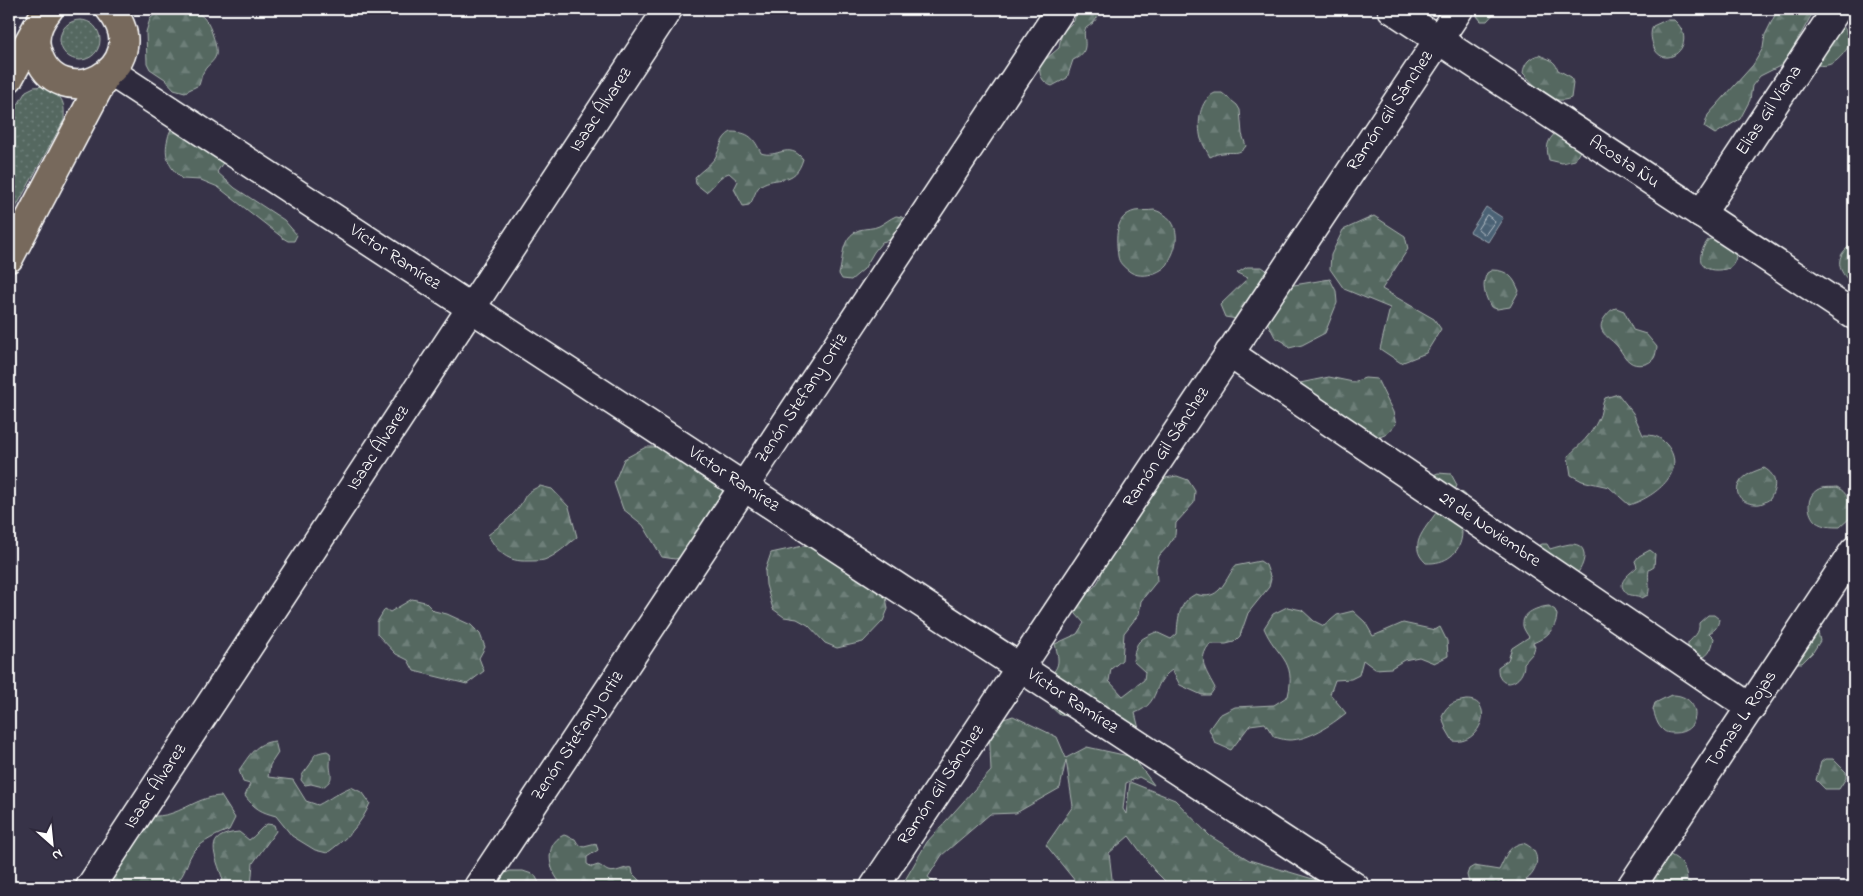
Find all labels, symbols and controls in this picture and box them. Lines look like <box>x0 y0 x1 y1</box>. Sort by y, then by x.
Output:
street label: Ramón Gil Sánchez <box>1341 45 1441 177</box>
street label: Elias Gil Viana <box>1730 60 1809 161</box>
street label: Isaac Álvarez <box>564 62 639 158</box>
street label: Acosta Ñu <box>1583 129 1664 196</box>
street label: Víctor Ramírez <box>343 218 446 297</box>
street label: Zenón Stefany Ortiz <box>749 328 855 469</box>
street label: Ramón Gil Sánchez <box>1117 382 1217 513</box>
street label: Isaac Álvarez <box>341 400 417 496</box>
street label: Víctor Ramírez <box>682 440 784 519</box>
street label: 29 de Noviembre <box>1433 486 1547 575</box>
street label: Víctor Ramírez <box>1021 662 1123 741</box>
street label: Tomas L. Rojas <box>1700 665 1784 774</box>
street label: Zenón Stefany Ortiz <box>525 666 631 806</box>
street label: Ramón Gil Sánchez <box>892 720 992 851</box>
street label: Isaac Álvarez <box>118 739 194 835</box>
north arrow <box>28 818 78 868</box>
text: N <box>48 843 66 866</box>

